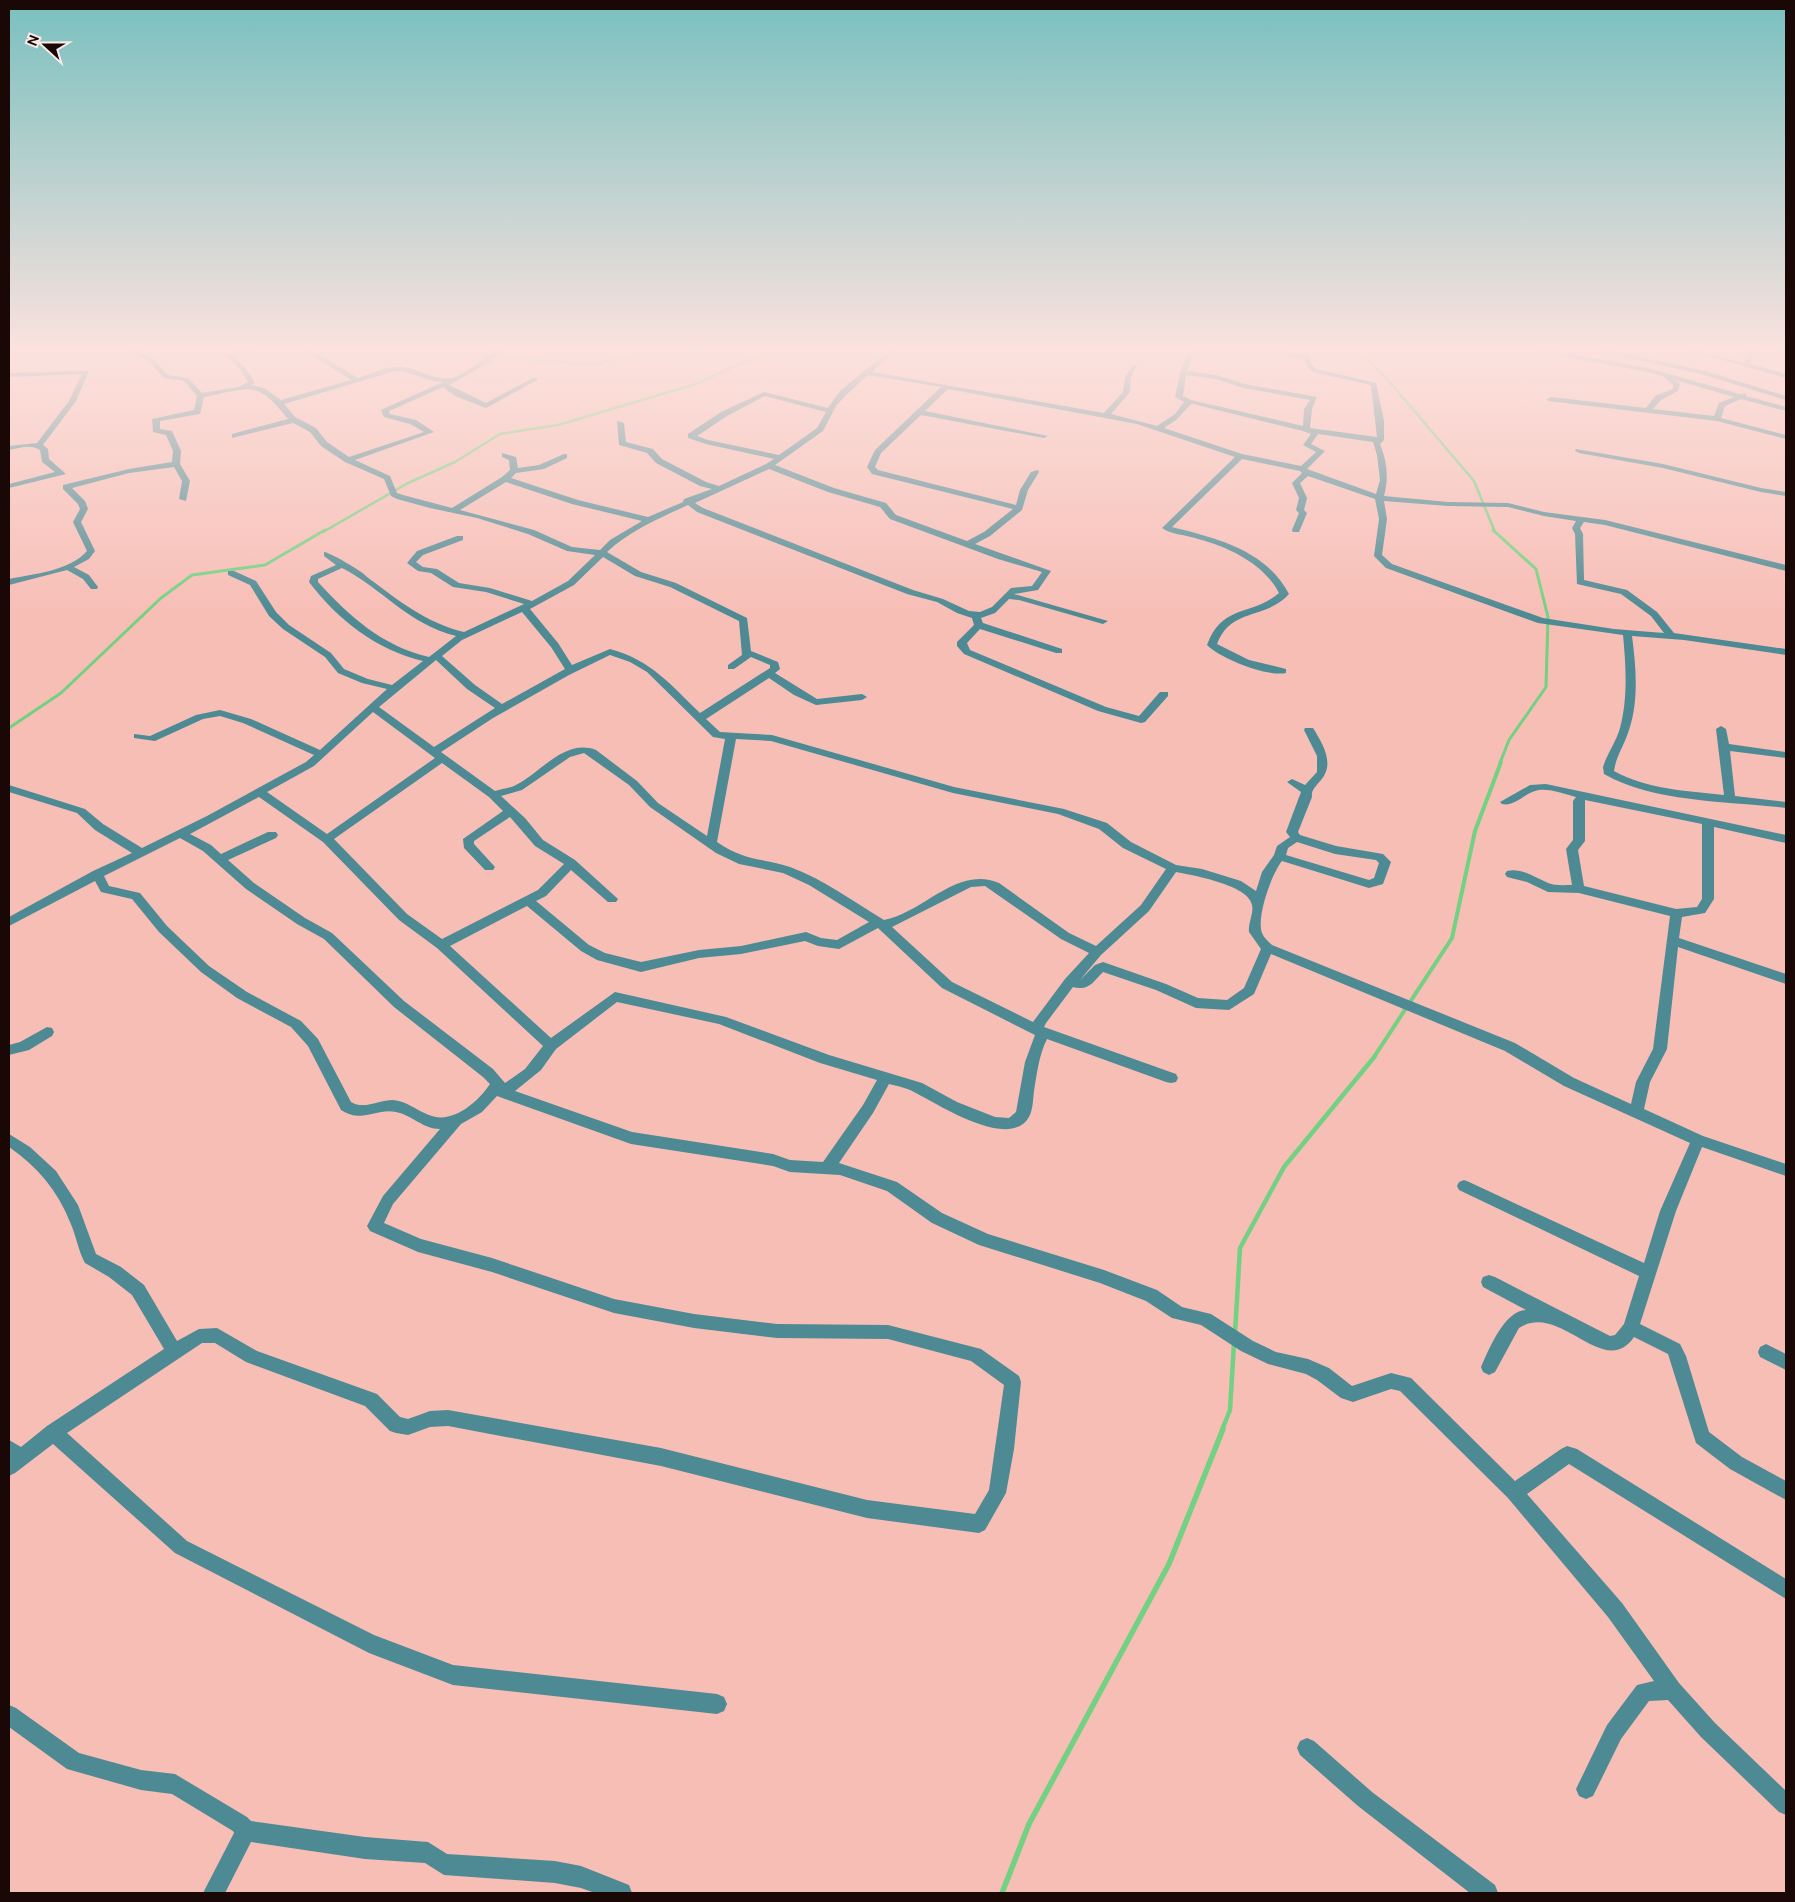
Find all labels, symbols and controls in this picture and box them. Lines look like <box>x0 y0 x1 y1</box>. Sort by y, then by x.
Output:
north arrow <box>20 20 70 70</box>
text: N <box>24 33 42 48</box>

